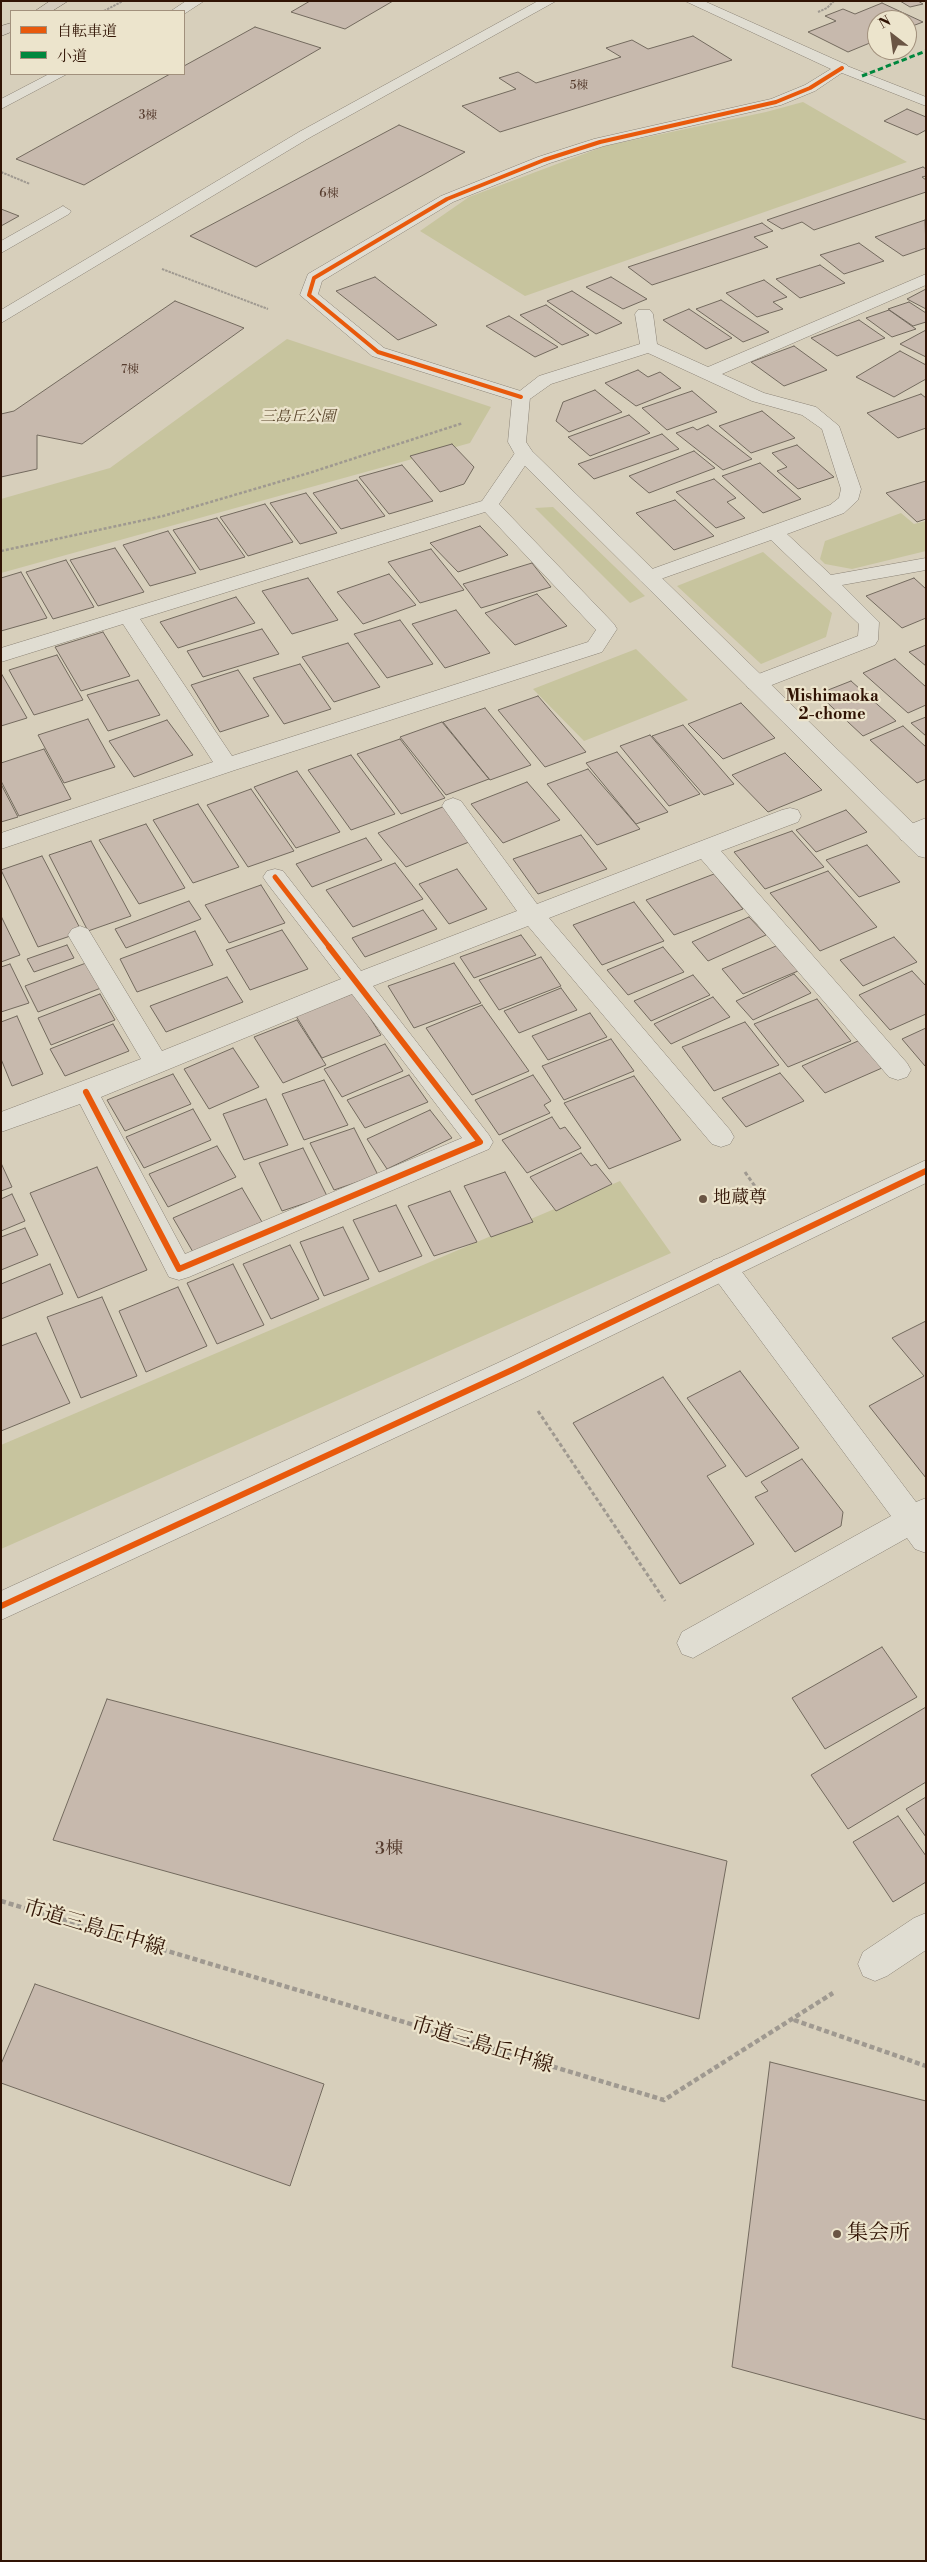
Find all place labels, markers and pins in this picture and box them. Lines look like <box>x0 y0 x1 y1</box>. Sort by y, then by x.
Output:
place label: 地蔵尊 <box>713 1188 767 1210</box>
marker: 地蔵尊 <box>697 1193 709 1205</box>
place label: 集会所 <box>847 2221 910 2247</box>
marker: 集会所 <box>831 2228 843 2240</box>

